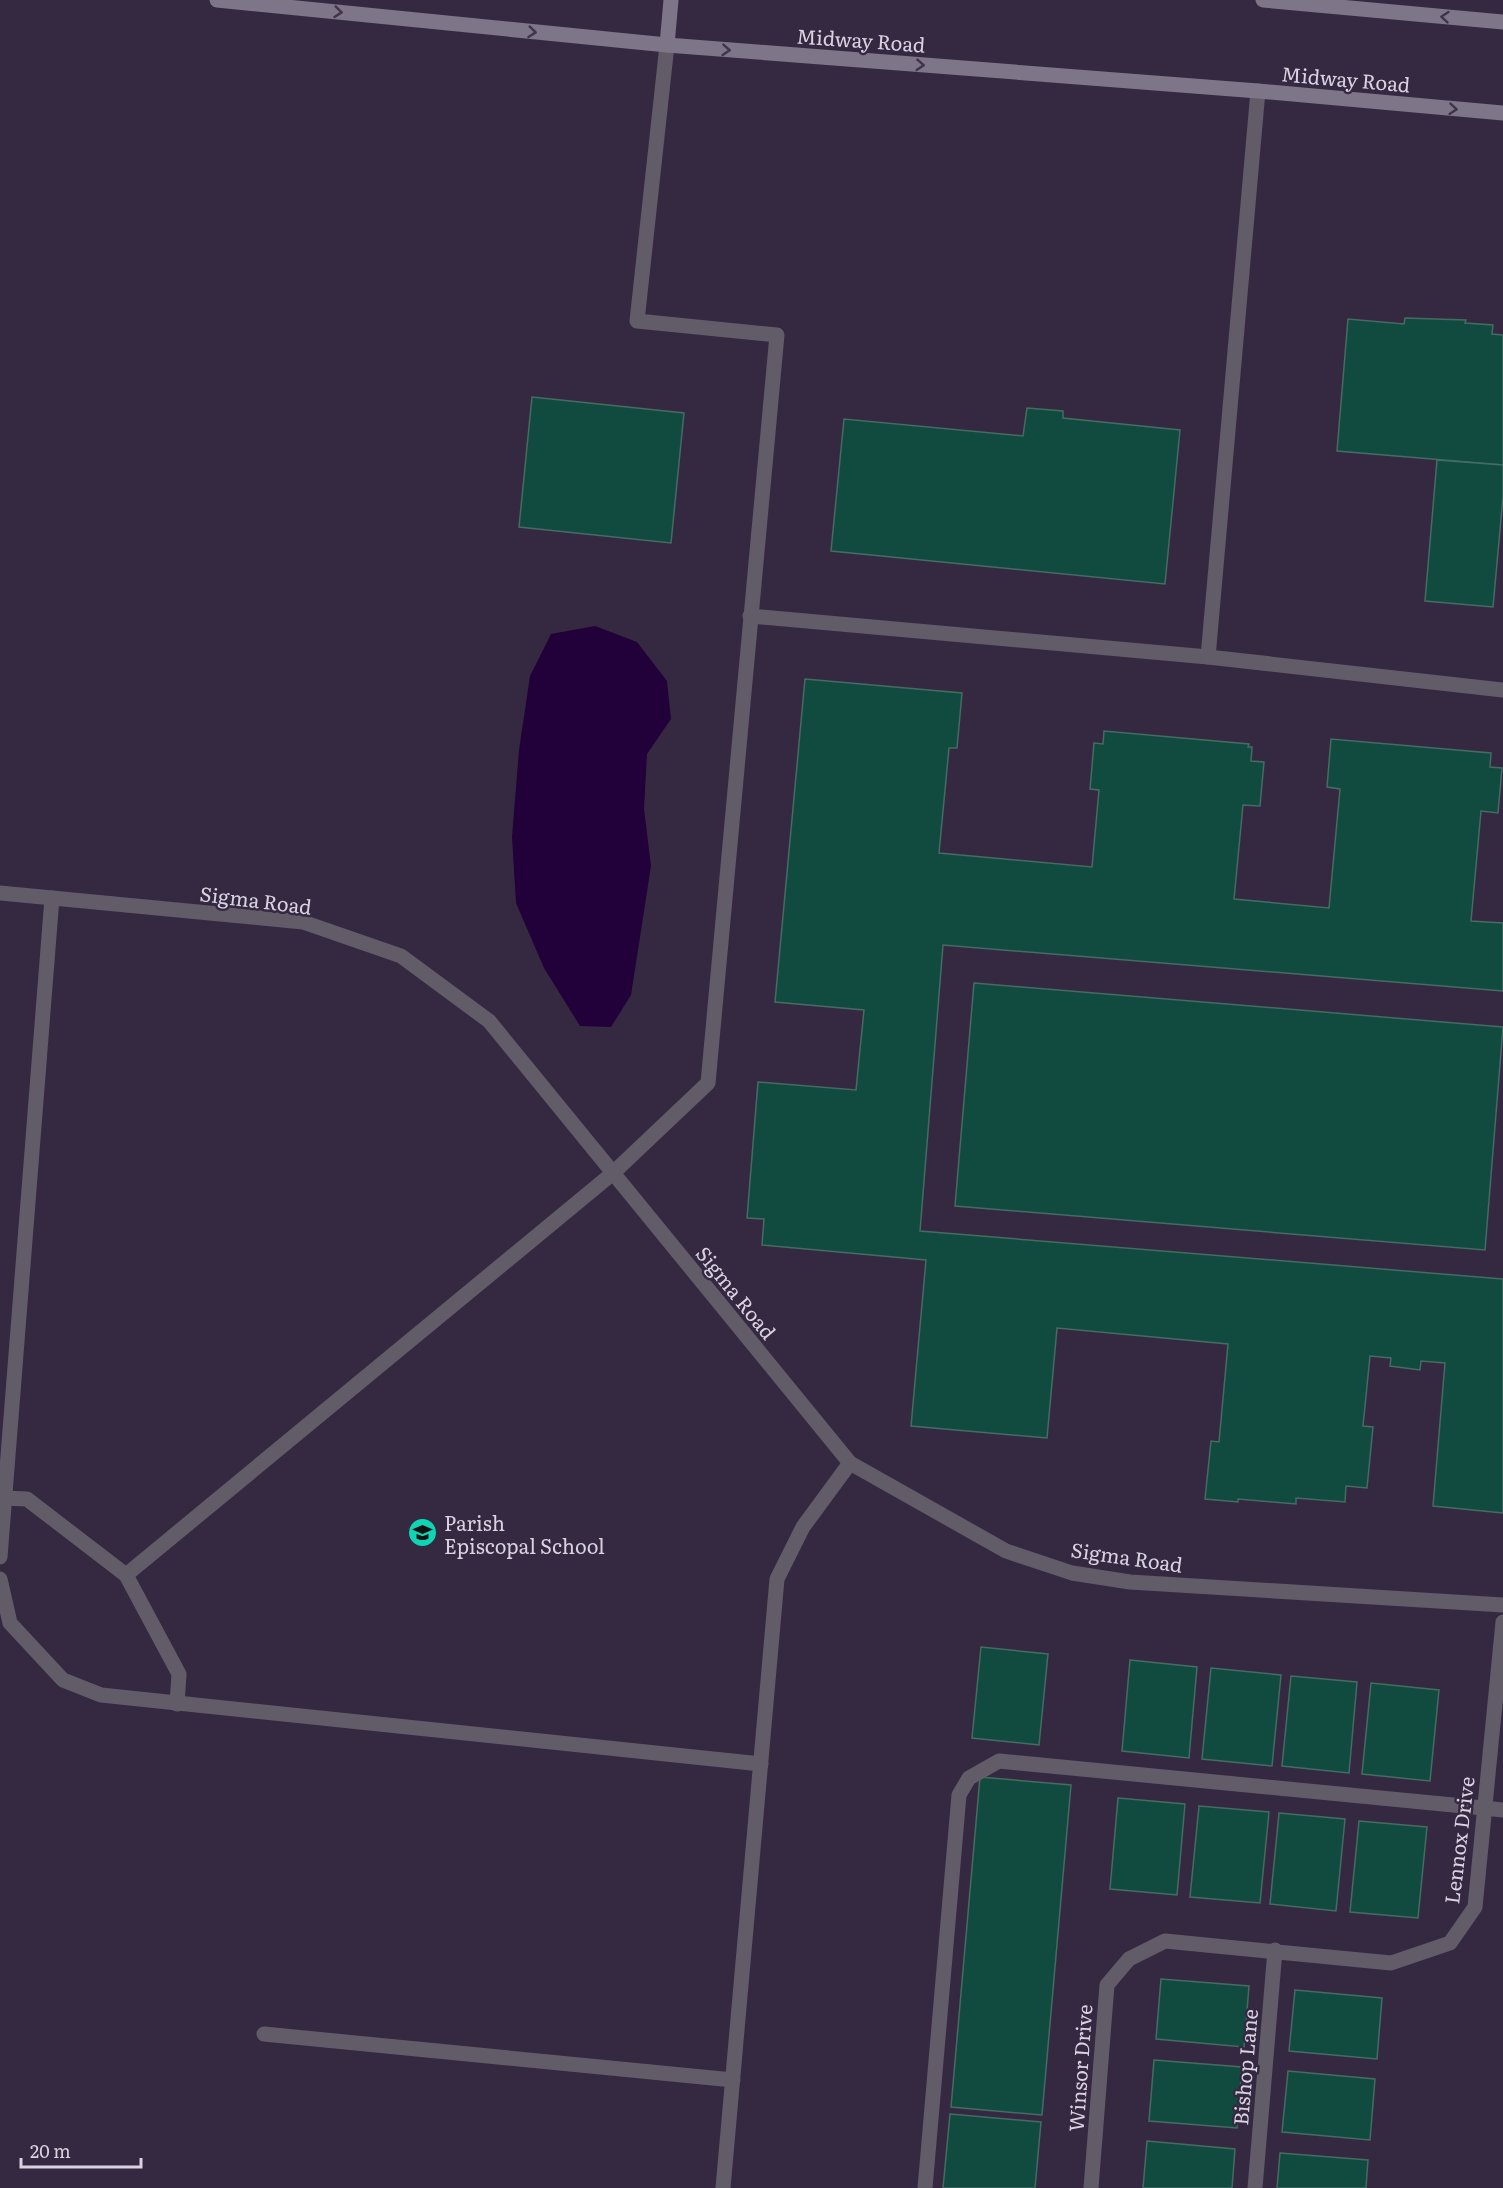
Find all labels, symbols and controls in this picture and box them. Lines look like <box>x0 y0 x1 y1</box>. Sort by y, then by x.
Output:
one-way arrow <box>333 5 342 18</box>
one-way arrow <box>1440 11 1449 24</box>
street label: Midway Road <box>796 20 926 58</box>
one-way arrow <box>527 25 536 38</box>
one-way arrow <box>721 43 731 56</box>
street label: Midway Road <box>1280 57 1412 99</box>
one-way arrow <box>916 58 925 71</box>
one-way arrow <box>1449 102 1458 115</box>
street label: Sigma Road <box>198 877 314 921</box>
street label: Sigma Road <box>690 1239 784 1345</box>
place label: Parish Episcopal School <box>444 1507 605 1560</box>
school or university icon: Parish Episcopal School <box>407 1517 439 1549</box>
street label: Sigma Road <box>1069 1533 1185 1579</box>
street label: Lennox Drive <box>1435 1775 1481 1905</box>
street label: Winsor Drive <box>1060 2003 1098 2133</box>
street label: Bishop Lane <box>1224 2008 1264 2126</box>
scale bar <box>21 2131 141 2169</box>
text: 20 m <box>30 2137 71 2164</box>

